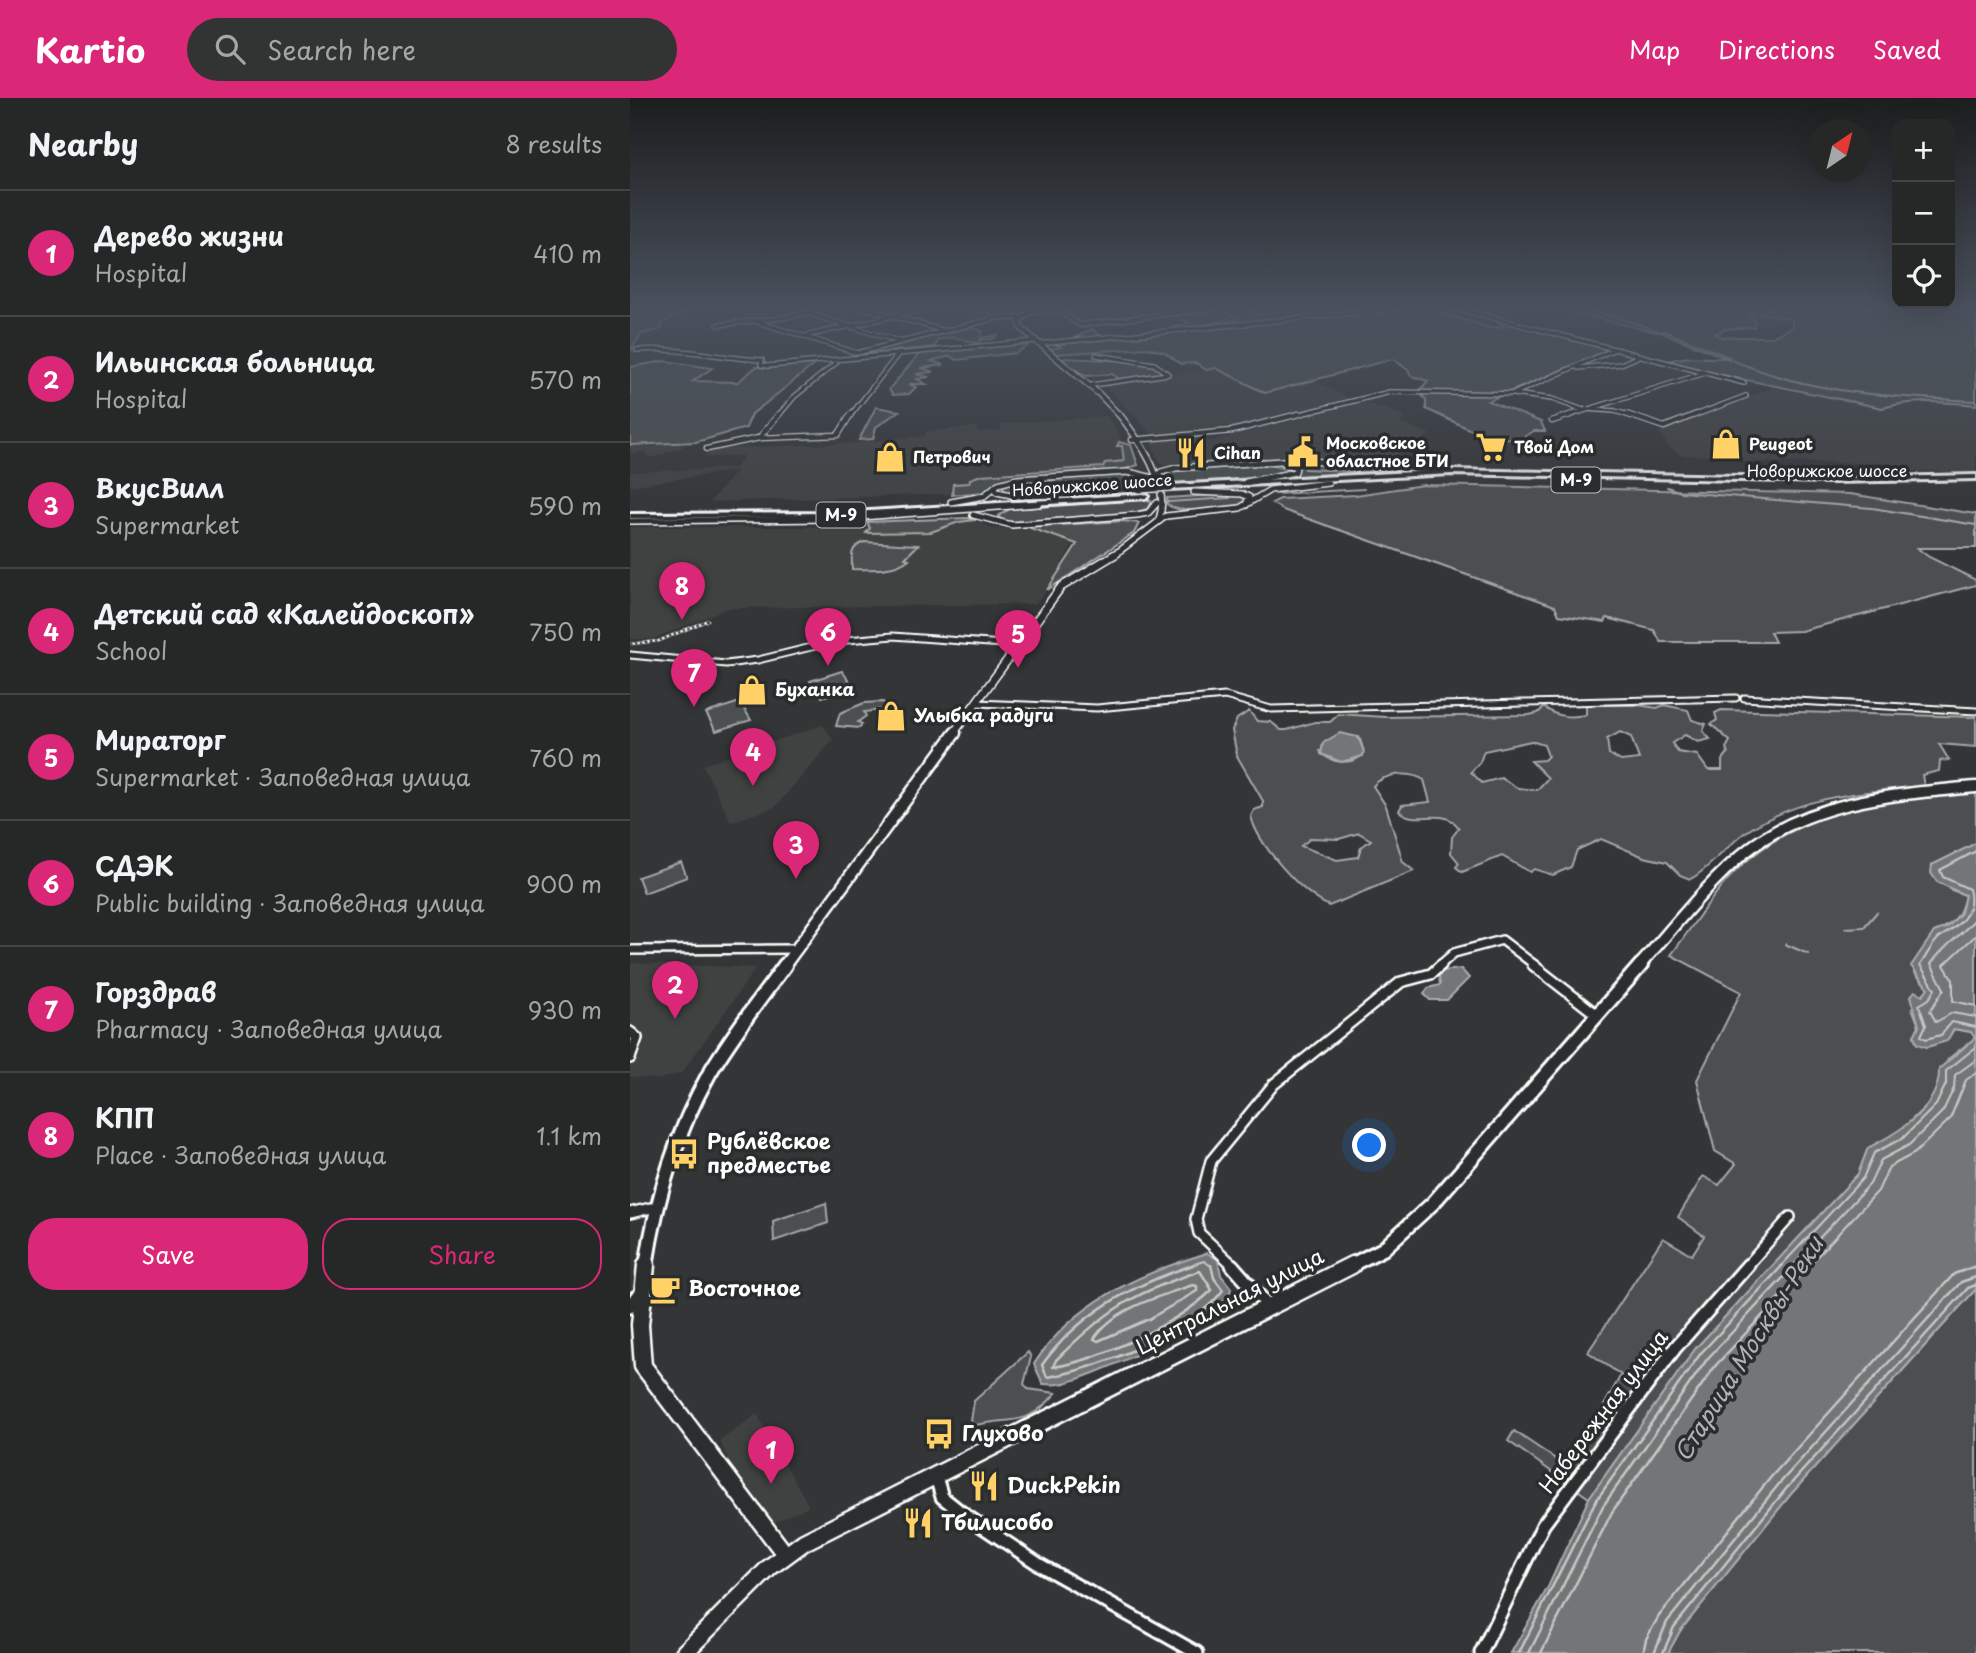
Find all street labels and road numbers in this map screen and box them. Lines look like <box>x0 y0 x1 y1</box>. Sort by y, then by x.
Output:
street label: Новорижское шоссе <box>1747 458 1907 482</box>
street label: Новорижское шоссе <box>1011 466 1173 502</box>
road number: М-9 <box>1552 468 1600 492</box>
road number: М-9 <box>816 502 865 528</box>
street label: Центральная улица <box>1130 1239 1329 1361</box>
street label: Набережная улица <box>1530 1321 1675 1499</box>

